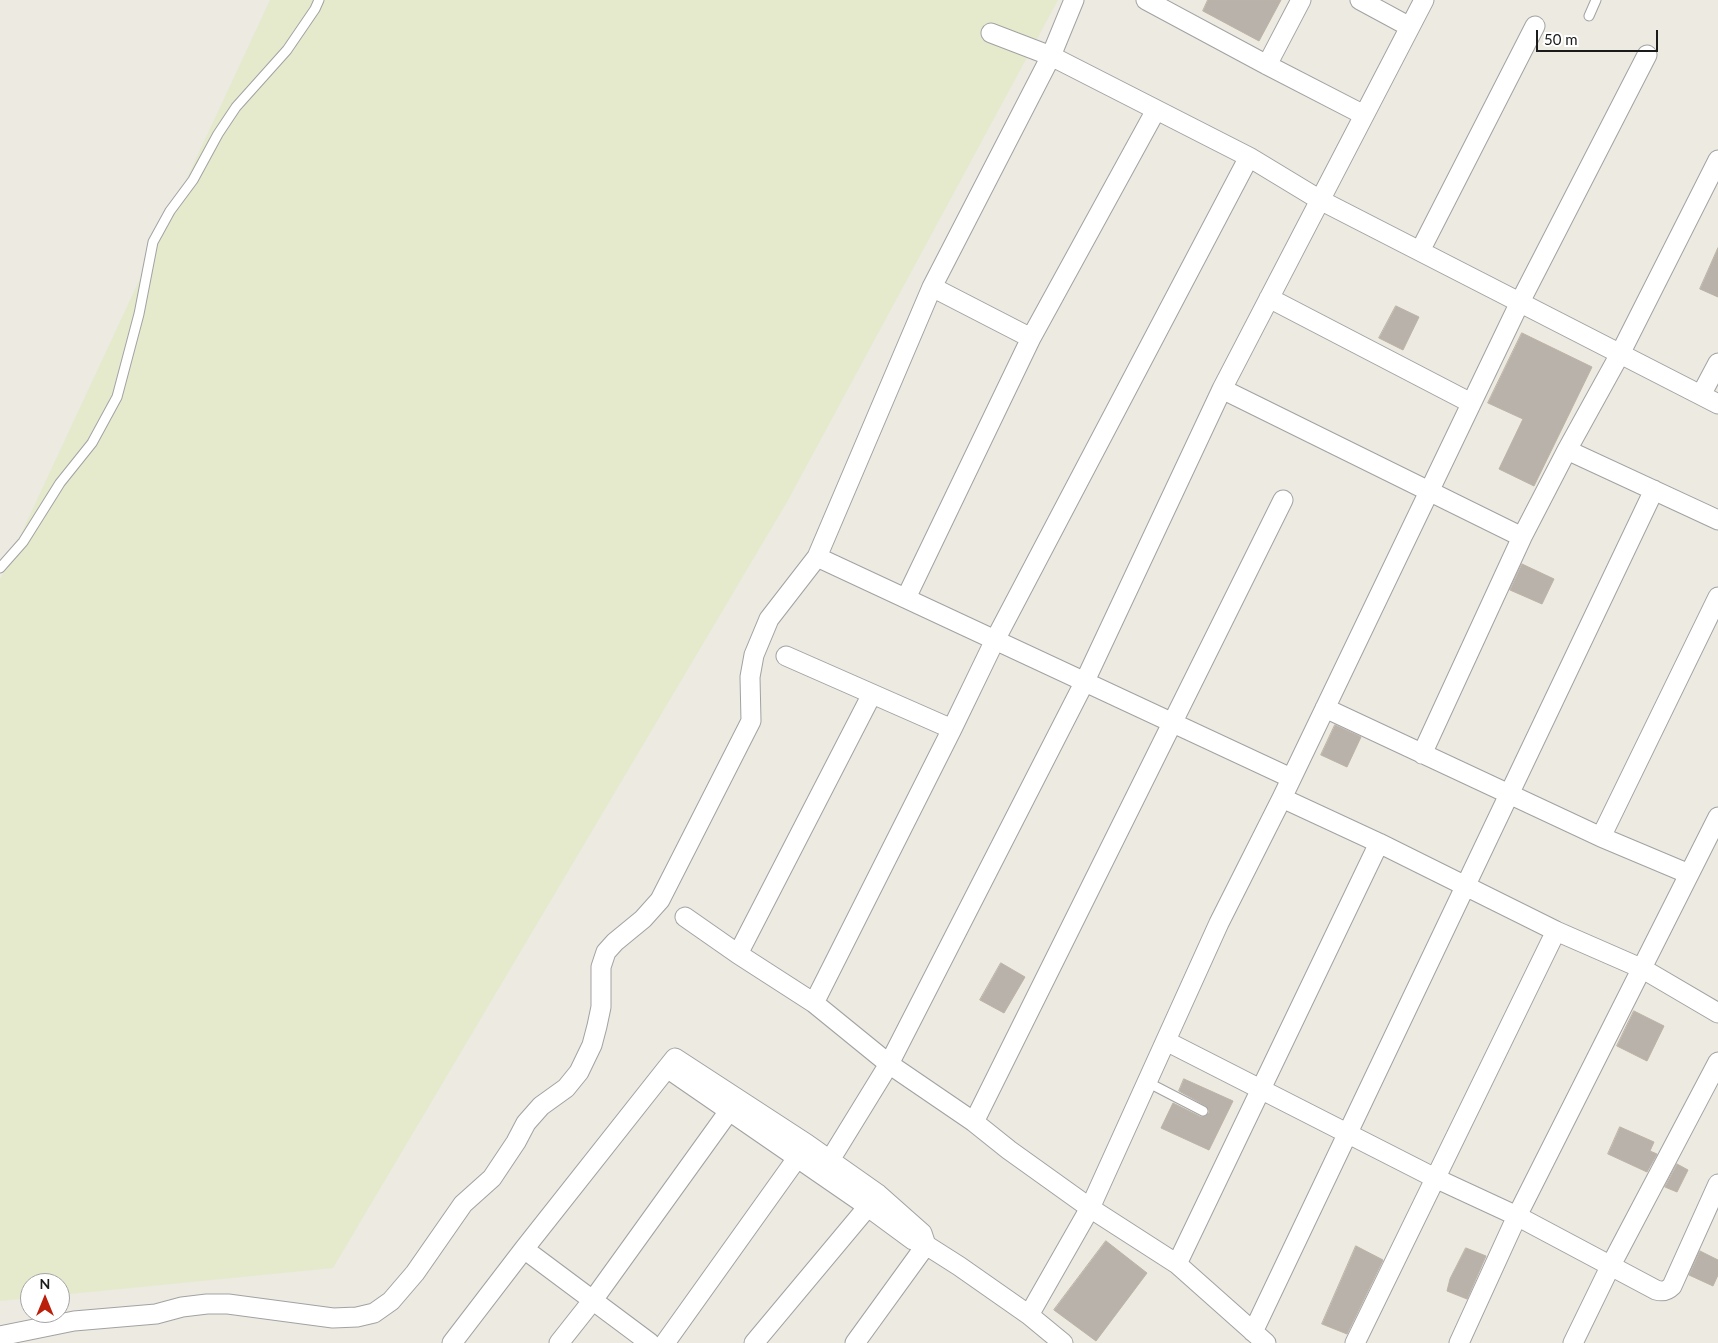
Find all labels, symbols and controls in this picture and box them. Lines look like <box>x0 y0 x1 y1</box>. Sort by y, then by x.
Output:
scale bar <box>1538 20 1660 52</box>
text: 50 m <box>1544 30 1578 48</box>
north arrow <box>20 1273 70 1323</box>
text: N <box>40 1275 50 1292</box>

